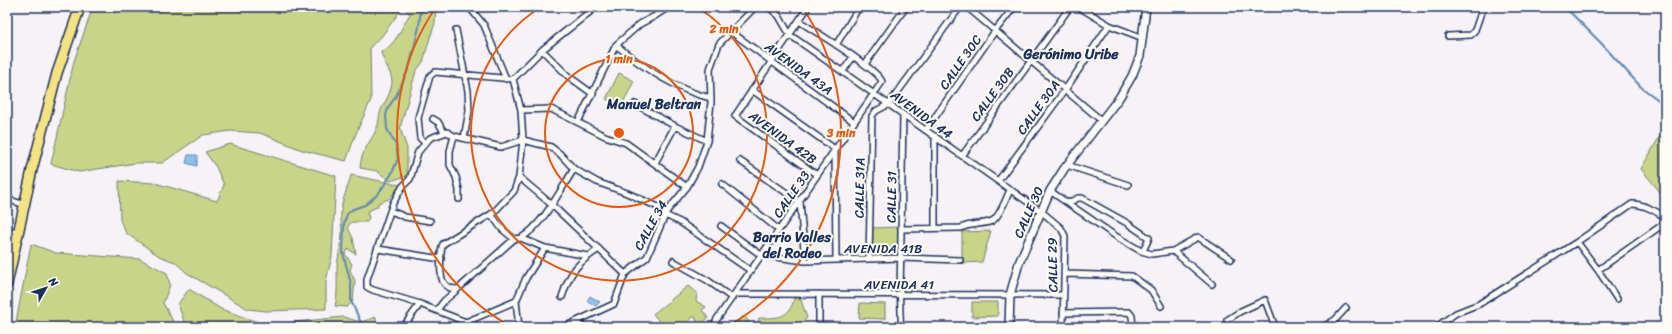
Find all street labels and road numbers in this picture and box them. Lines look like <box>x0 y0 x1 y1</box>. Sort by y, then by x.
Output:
street label: CALLE 30C <box>933 30 988 95</box>
street label: AVENIDA 43A <box>759 35 838 101</box>
street label: CALLE 30B <box>965 62 1020 126</box>
street label: CALLE 30A <box>1011 75 1066 140</box>
street label: AVENIDA 44 <box>885 83 958 145</box>
street label: AVENIDA 42B <box>743 104 822 170</box>
street label: CALLE 31A <box>847 158 872 218</box>
street label: CALLE 33 <box>767 166 816 223</box>
street label: CALLE 31 <box>880 170 903 223</box>
street label: CALLE 30 <box>1007 183 1050 242</box>
street label: CALLE 34 <box>627 196 674 255</box>
street label: AVENIDA 41B <box>843 237 922 260</box>
street label: CALLE 29 <box>1041 237 1064 293</box>
street label: AVENIDA 41 <box>863 273 934 296</box>

